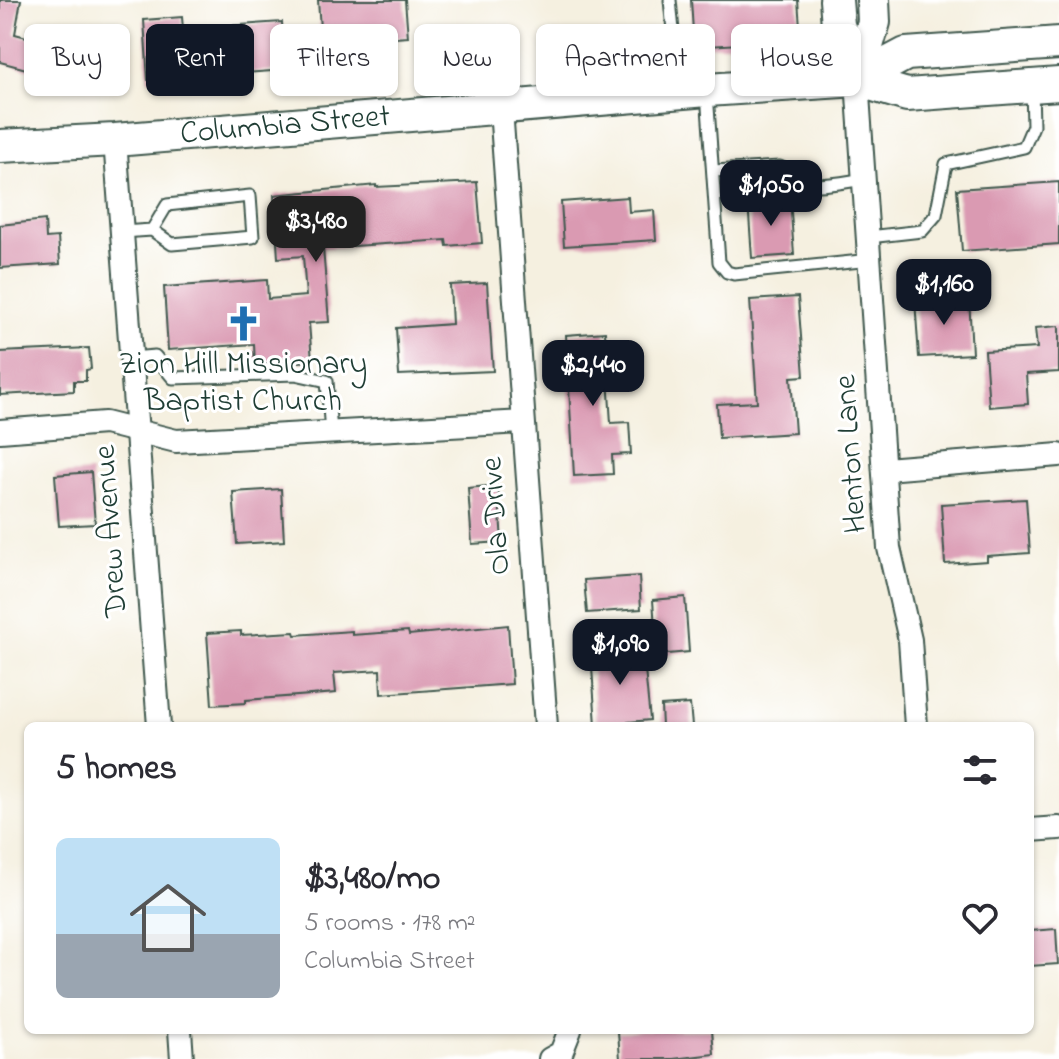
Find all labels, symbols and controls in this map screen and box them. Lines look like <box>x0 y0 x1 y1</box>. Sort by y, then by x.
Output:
chip: Buy <box>24 24 130 96</box>
chip: Rent <box>146 24 254 96</box>
chip: Filters <box>270 24 398 96</box>
chip: New <box>414 24 520 96</box>
chip: Apartment <box>536 24 715 96</box>
chip: House <box>731 24 861 96</box>
street label: Columbia Street <box>178 93 392 158</box>
pin: $1,050 <box>706 160 836 228</box>
text: $1,050 <box>738 167 804 205</box>
pin: $3,480 <box>251 196 381 264</box>
text: $3,480 <box>285 203 347 241</box>
pin: $1,160 <box>879 259 1009 327</box>
text: $1,160 <box>914 266 974 304</box>
church icon: Zion Hill Missionary Baptist Church <box>224 304 262 342</box>
pin: $2,440 <box>528 340 658 408</box>
place label: Zion Hill Missionary Baptist Church <box>119 342 367 426</box>
text: $2,440 <box>560 347 626 385</box>
street label: Henton Lane <box>823 372 881 535</box>
street label: Drew Avenue <box>82 443 142 620</box>
street label: Ola Drive <box>469 455 525 577</box>
pin: $1,090 <box>555 619 685 687</box>
text: $1,090 <box>591 626 649 664</box>
text: 5 homes <box>56 745 177 795</box>
icon: filters <box>958 748 1002 792</box>
text: $3,480/mo <box>304 855 441 905</box>
icon: home <box>120 870 216 966</box>
icon: heart <box>958 896 1002 940</box>
text: 5 rooms · 178 m² <box>304 905 476 943</box>
text: Columbia Street <box>304 943 475 981</box>

